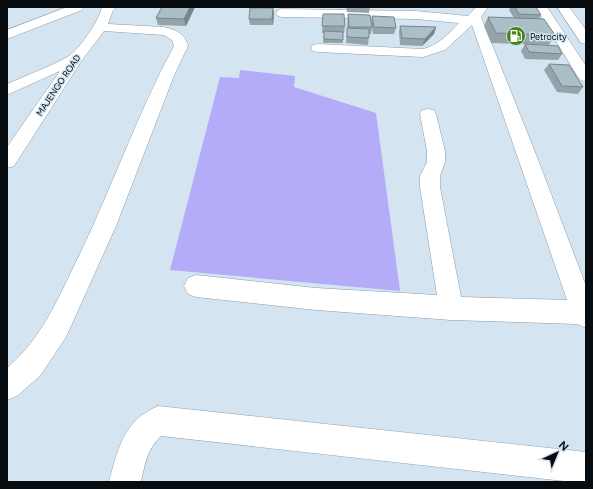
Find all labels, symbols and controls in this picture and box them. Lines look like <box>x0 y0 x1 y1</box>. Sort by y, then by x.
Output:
fuel station icon: Petrocity <box>505 25 527 47</box>
place label: Petrocity <box>530 31 567 42</box>
street label: MAJENGO ROAD <box>33 52 83 118</box>
north arrow <box>537 433 577 473</box>
text: N <box>556 439 571 454</box>

